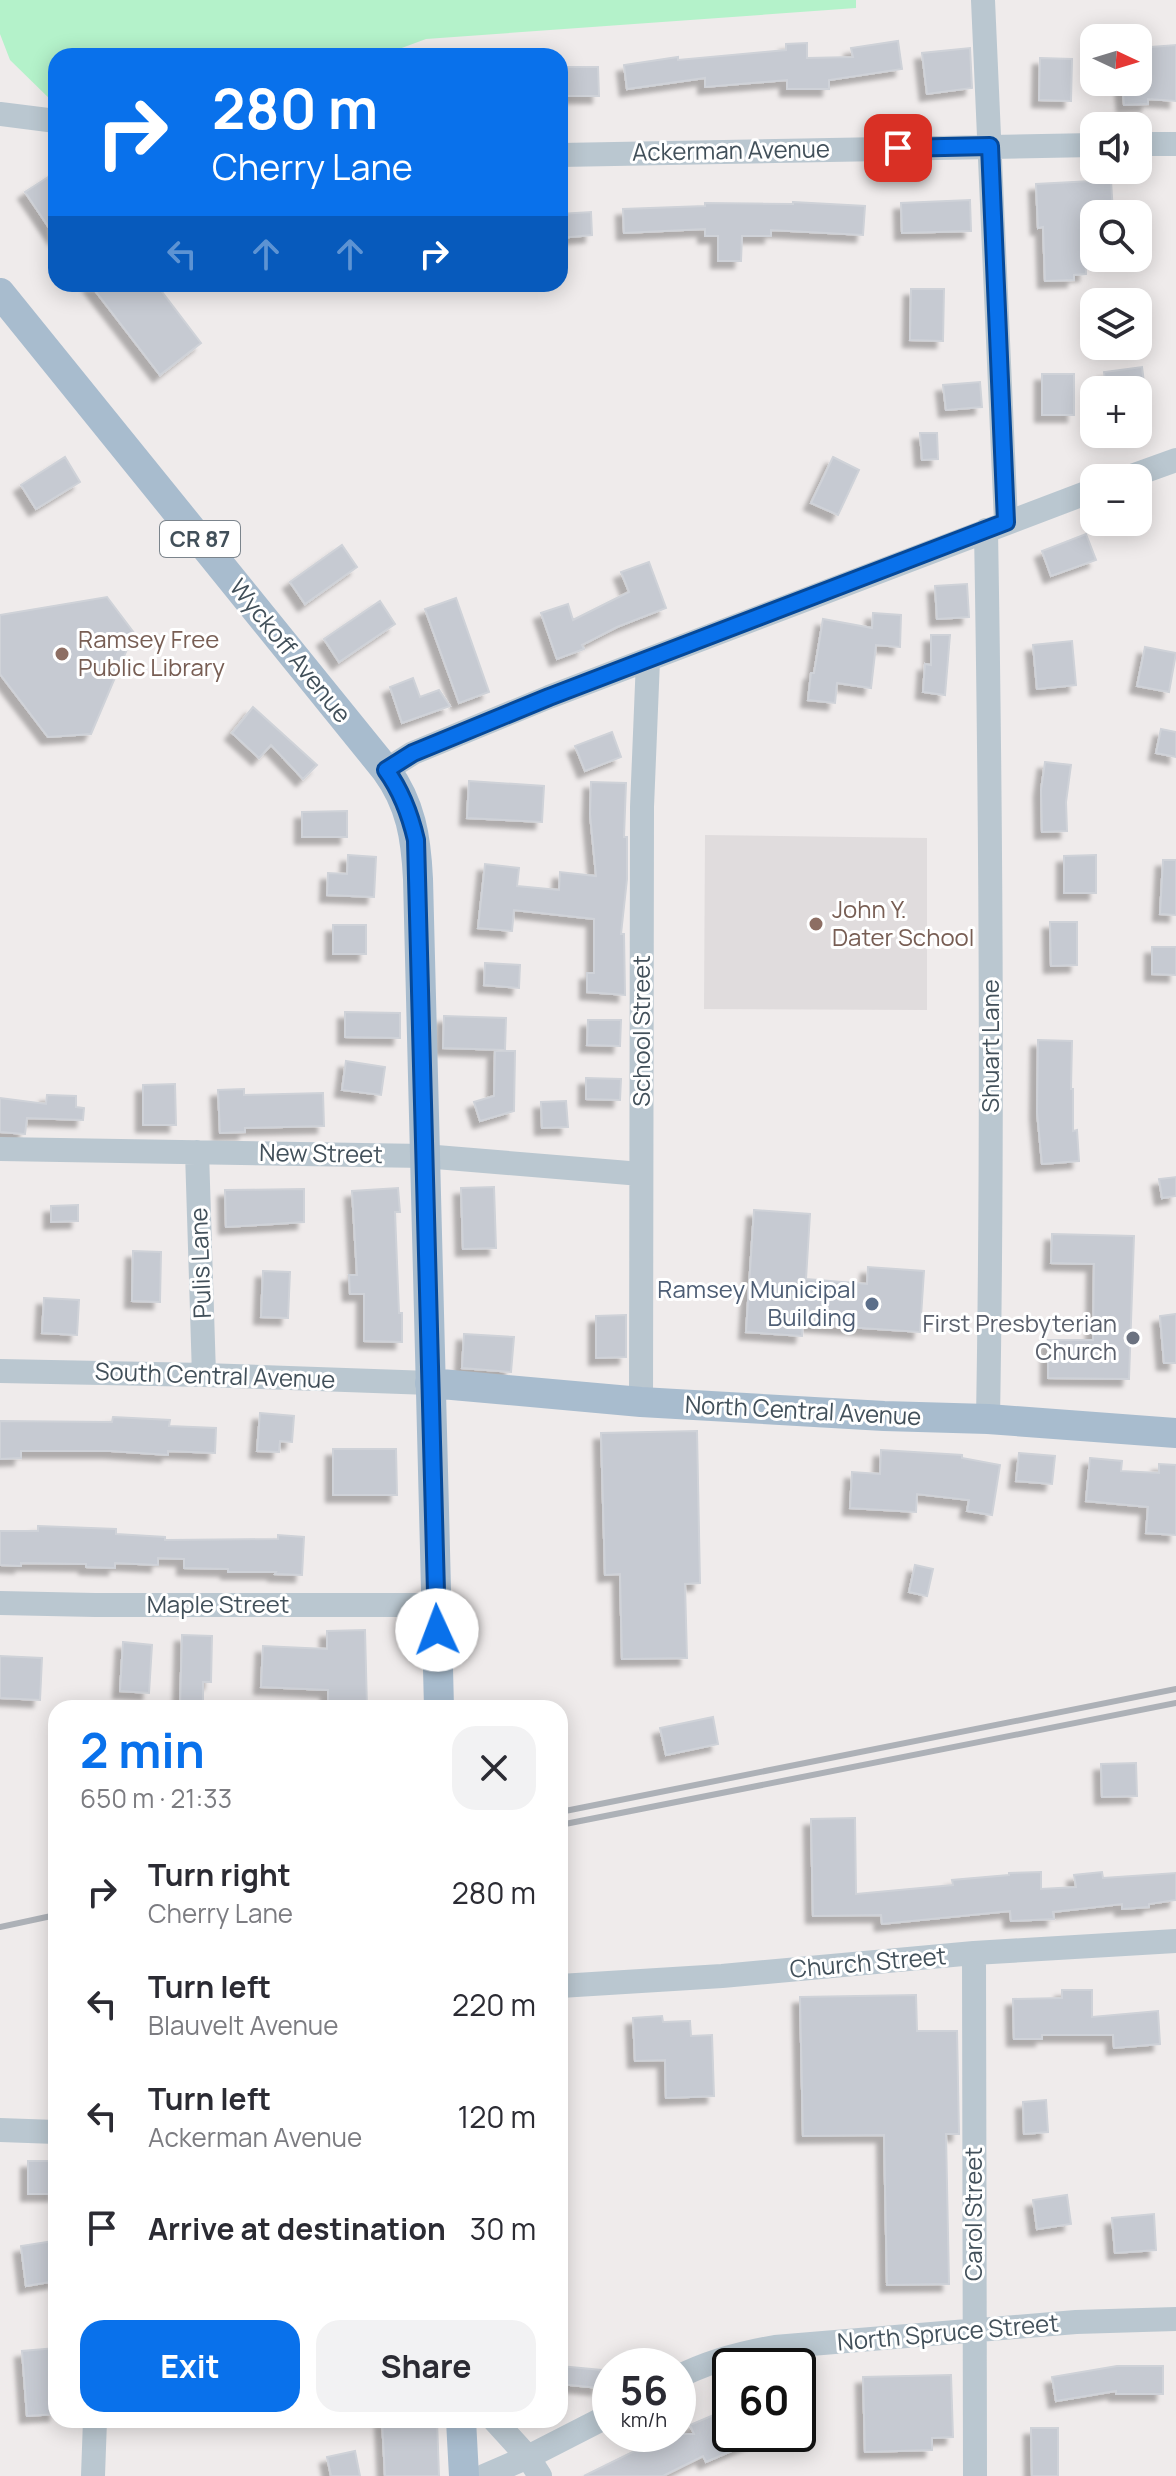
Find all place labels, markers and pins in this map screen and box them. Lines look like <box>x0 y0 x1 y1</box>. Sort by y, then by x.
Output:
pin <box>864 114 932 182</box>
place label: Ramsey Free Public Library <box>78 622 225 683</box>
marker: Ramsey Free Public Library <box>53 645 71 663</box>
place label: John Y. Dater School <box>832 892 974 953</box>
marker: John Y. Dater School <box>807 915 825 933</box>
place label: Ramsey Municipal Building <box>657 1272 856 1333</box>
marker: Ramsey Municipal Building <box>863 1295 881 1313</box>
place label: First Presbyterian Church <box>922 1306 1117 1367</box>
marker: First Presbyterian Church <box>1124 1329 1142 1347</box>

